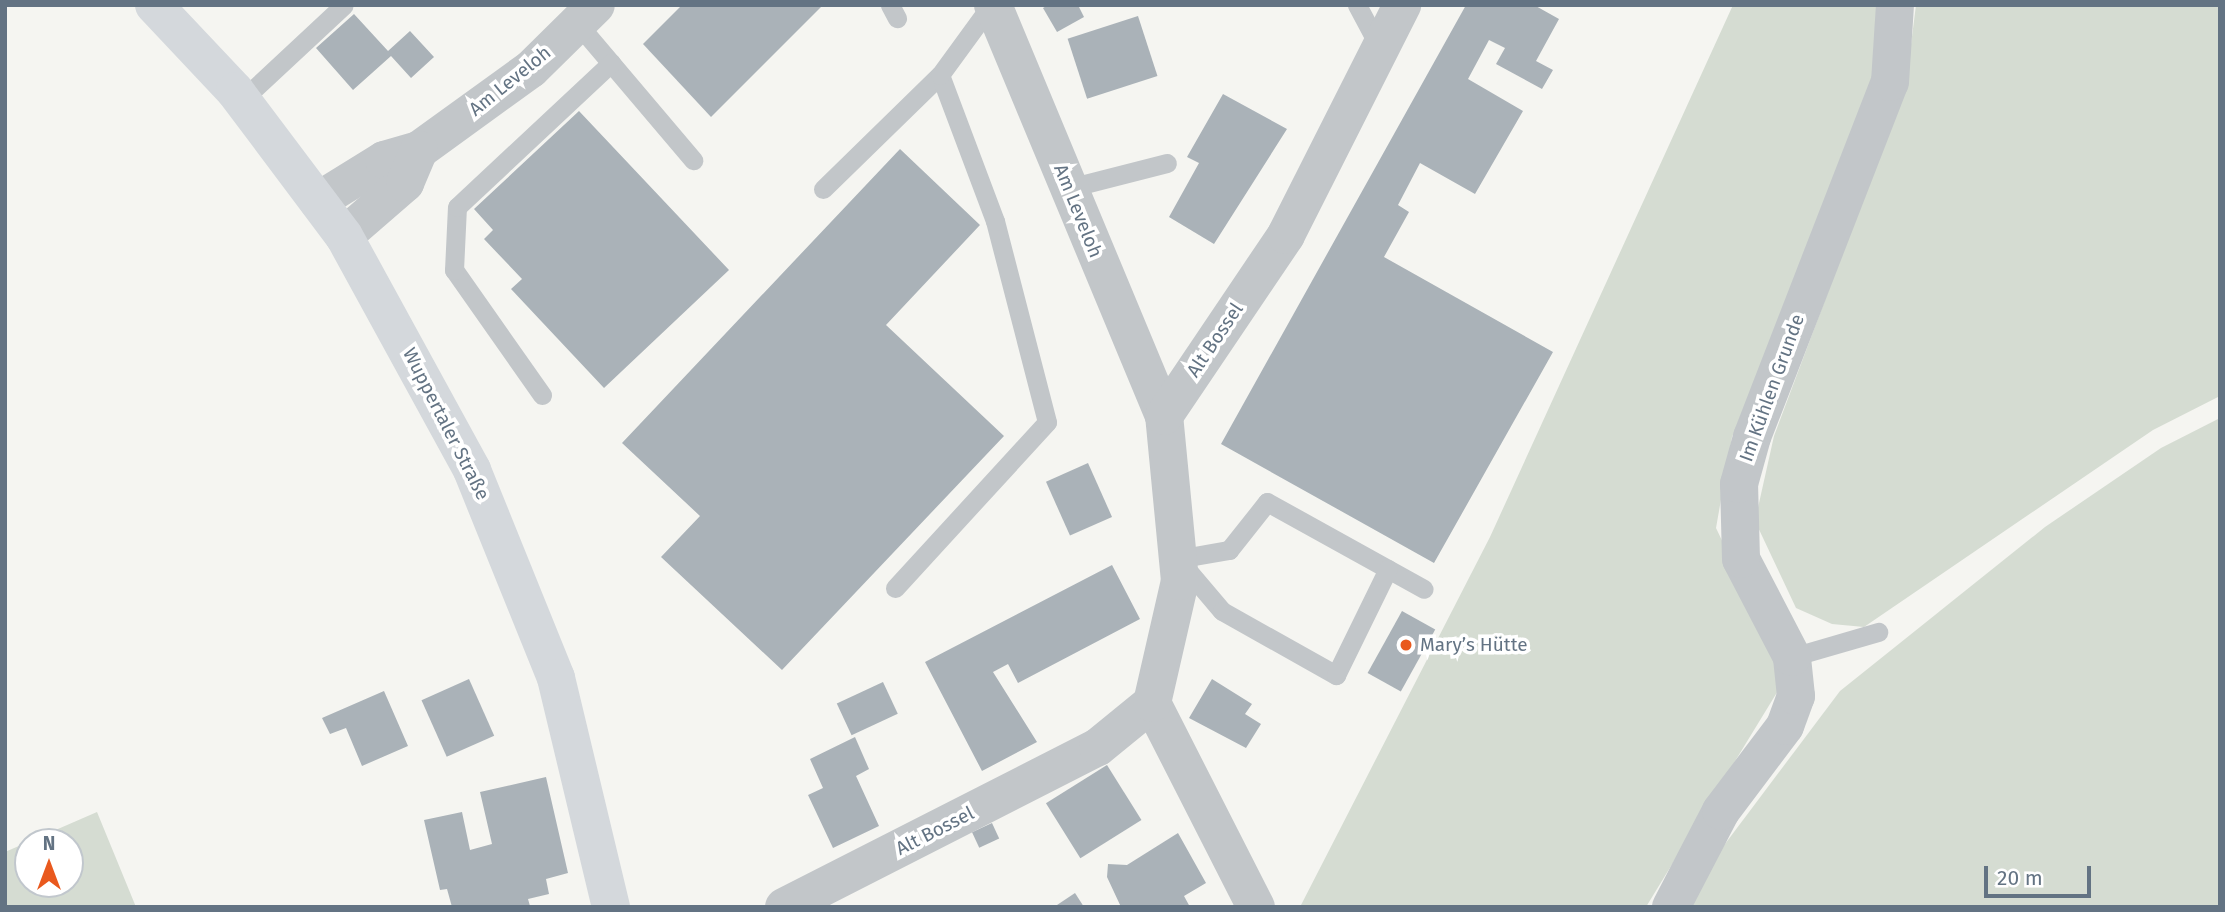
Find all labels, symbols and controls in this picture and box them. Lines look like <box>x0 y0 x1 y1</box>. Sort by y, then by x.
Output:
street label: Am Leveloh <box>464 41 556 121</box>
street label: Am Leveloh <box>1049 161 1107 261</box>
street label: Alt Bossel <box>1182 299 1248 381</box>
street label: Im Kühlen Grunde <box>1735 311 1809 465</box>
street label: Wuppertaler Straße <box>398 344 494 504</box>
place label: Mary’s Hütte <box>1420 634 1528 656</box>
marker: Mary’s Hütte <box>1398 637 1414 653</box>
street label: Alt Bossel <box>892 802 978 860</box>
north arrow <box>14 828 84 898</box>
text: N <box>43 832 55 855</box>
scale bar <box>1987 852 2094 896</box>
text: 20 m <box>1997 865 2043 891</box>

